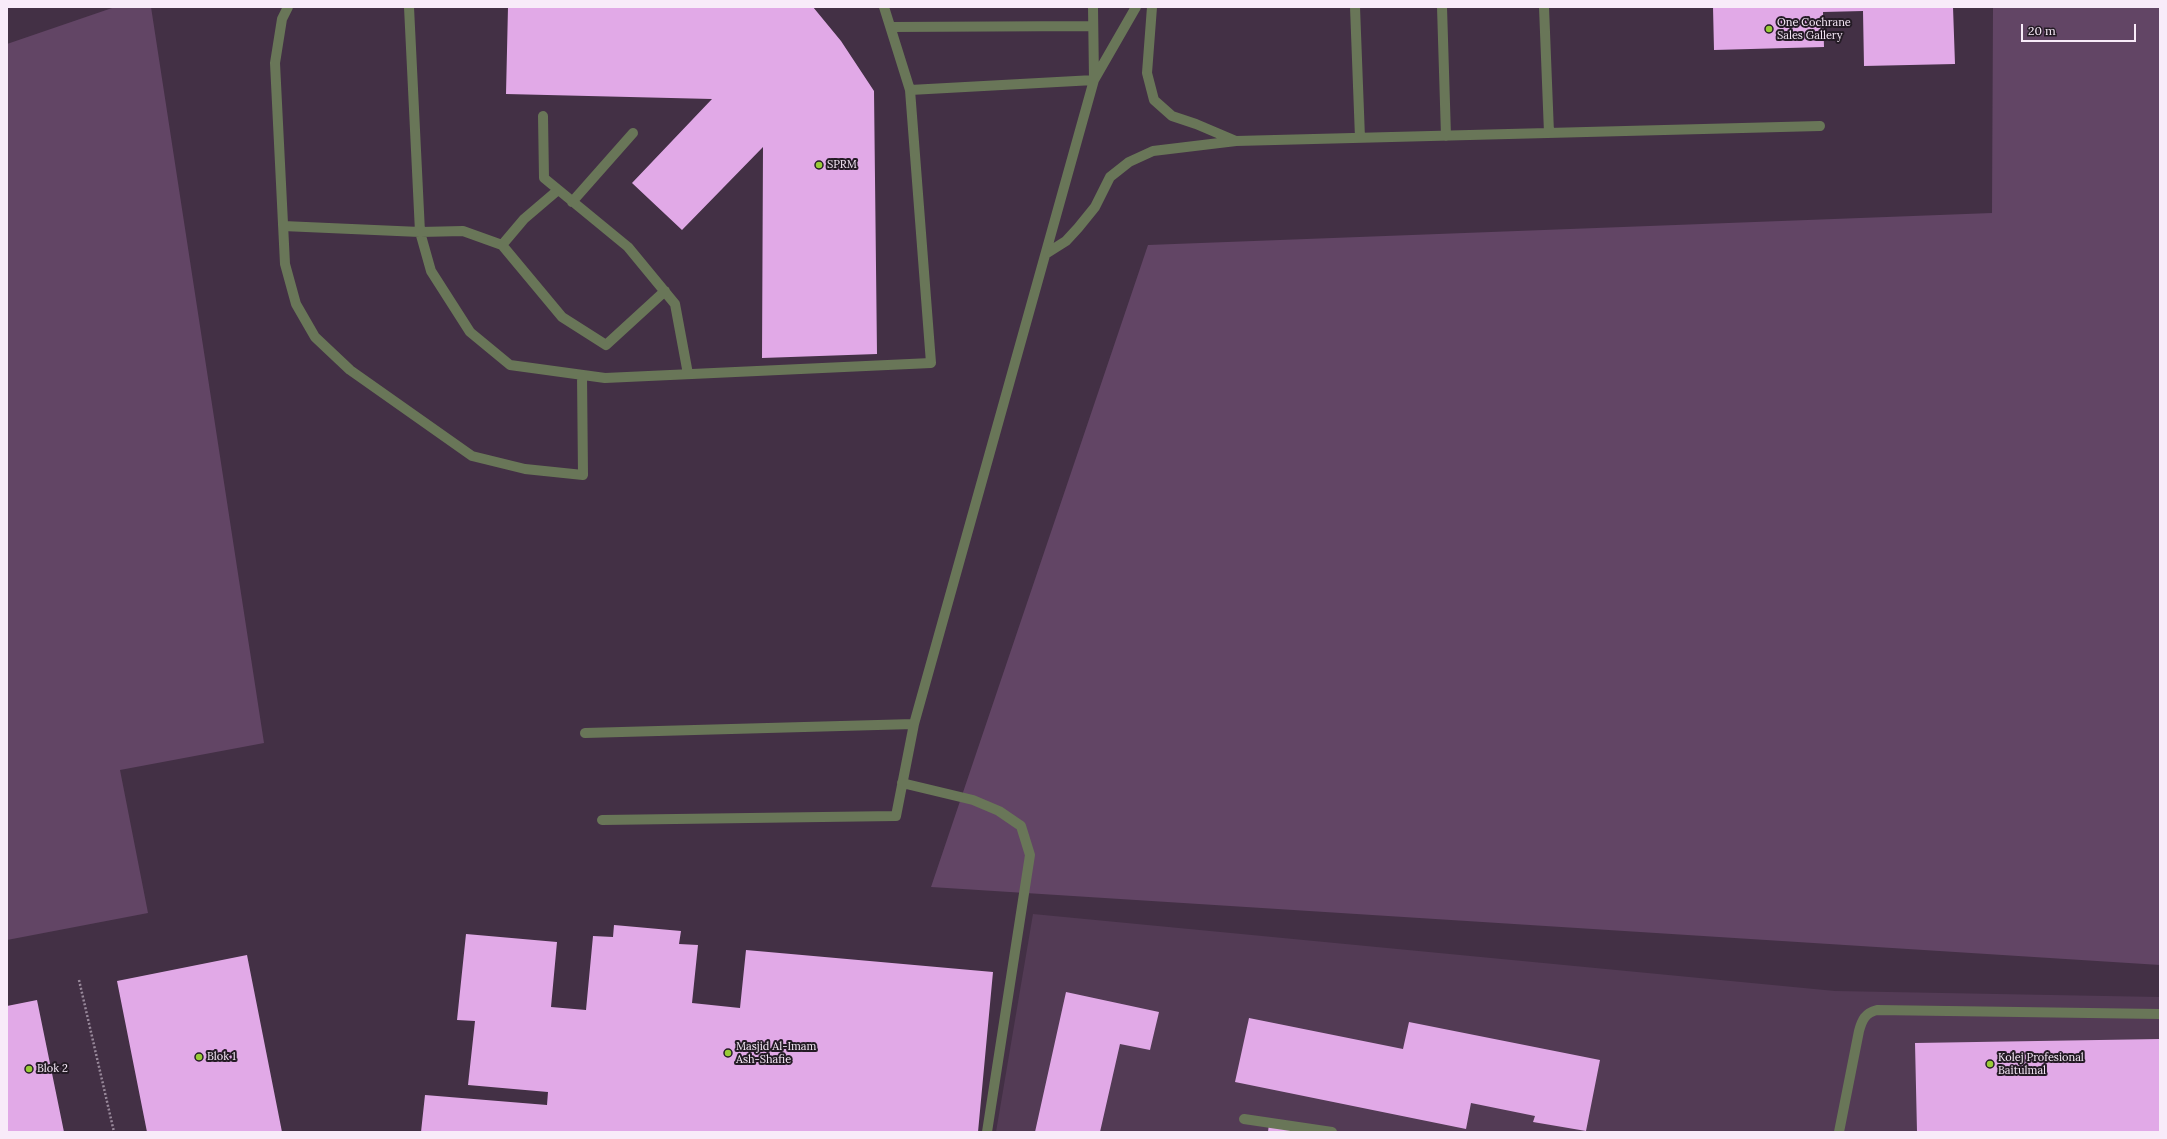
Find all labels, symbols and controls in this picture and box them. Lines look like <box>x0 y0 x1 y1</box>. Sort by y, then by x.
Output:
place label: One Cochrane Sales Gallery <box>1777 16 1851 42</box>
scale bar <box>2023 16 2138 42</box>
text: 20 m <box>2028 23 2056 38</box>
marker: One Cochrane Sales Gallery <box>1764 24 1774 34</box>
place label: SPRM <box>827 158 857 172</box>
marker: SPRM <box>814 160 824 170</box>
place label: Masjid Al-Imam Ash-Shafie <box>736 1040 816 1066</box>
marker: Masjid Al-Imam Ash-Shafie <box>723 1048 733 1058</box>
place label: Blok 1 <box>207 1050 236 1064</box>
place label: Kolej Profesional Baitulmal <box>1998 1051 2084 1077</box>
marker: Blok 1 <box>194 1052 204 1062</box>
marker: Kolej Profesional Baitulmal <box>1985 1059 1995 1069</box>
place label: Blok 2 <box>37 1062 68 1076</box>
marker: Blok 2 <box>24 1064 34 1074</box>

